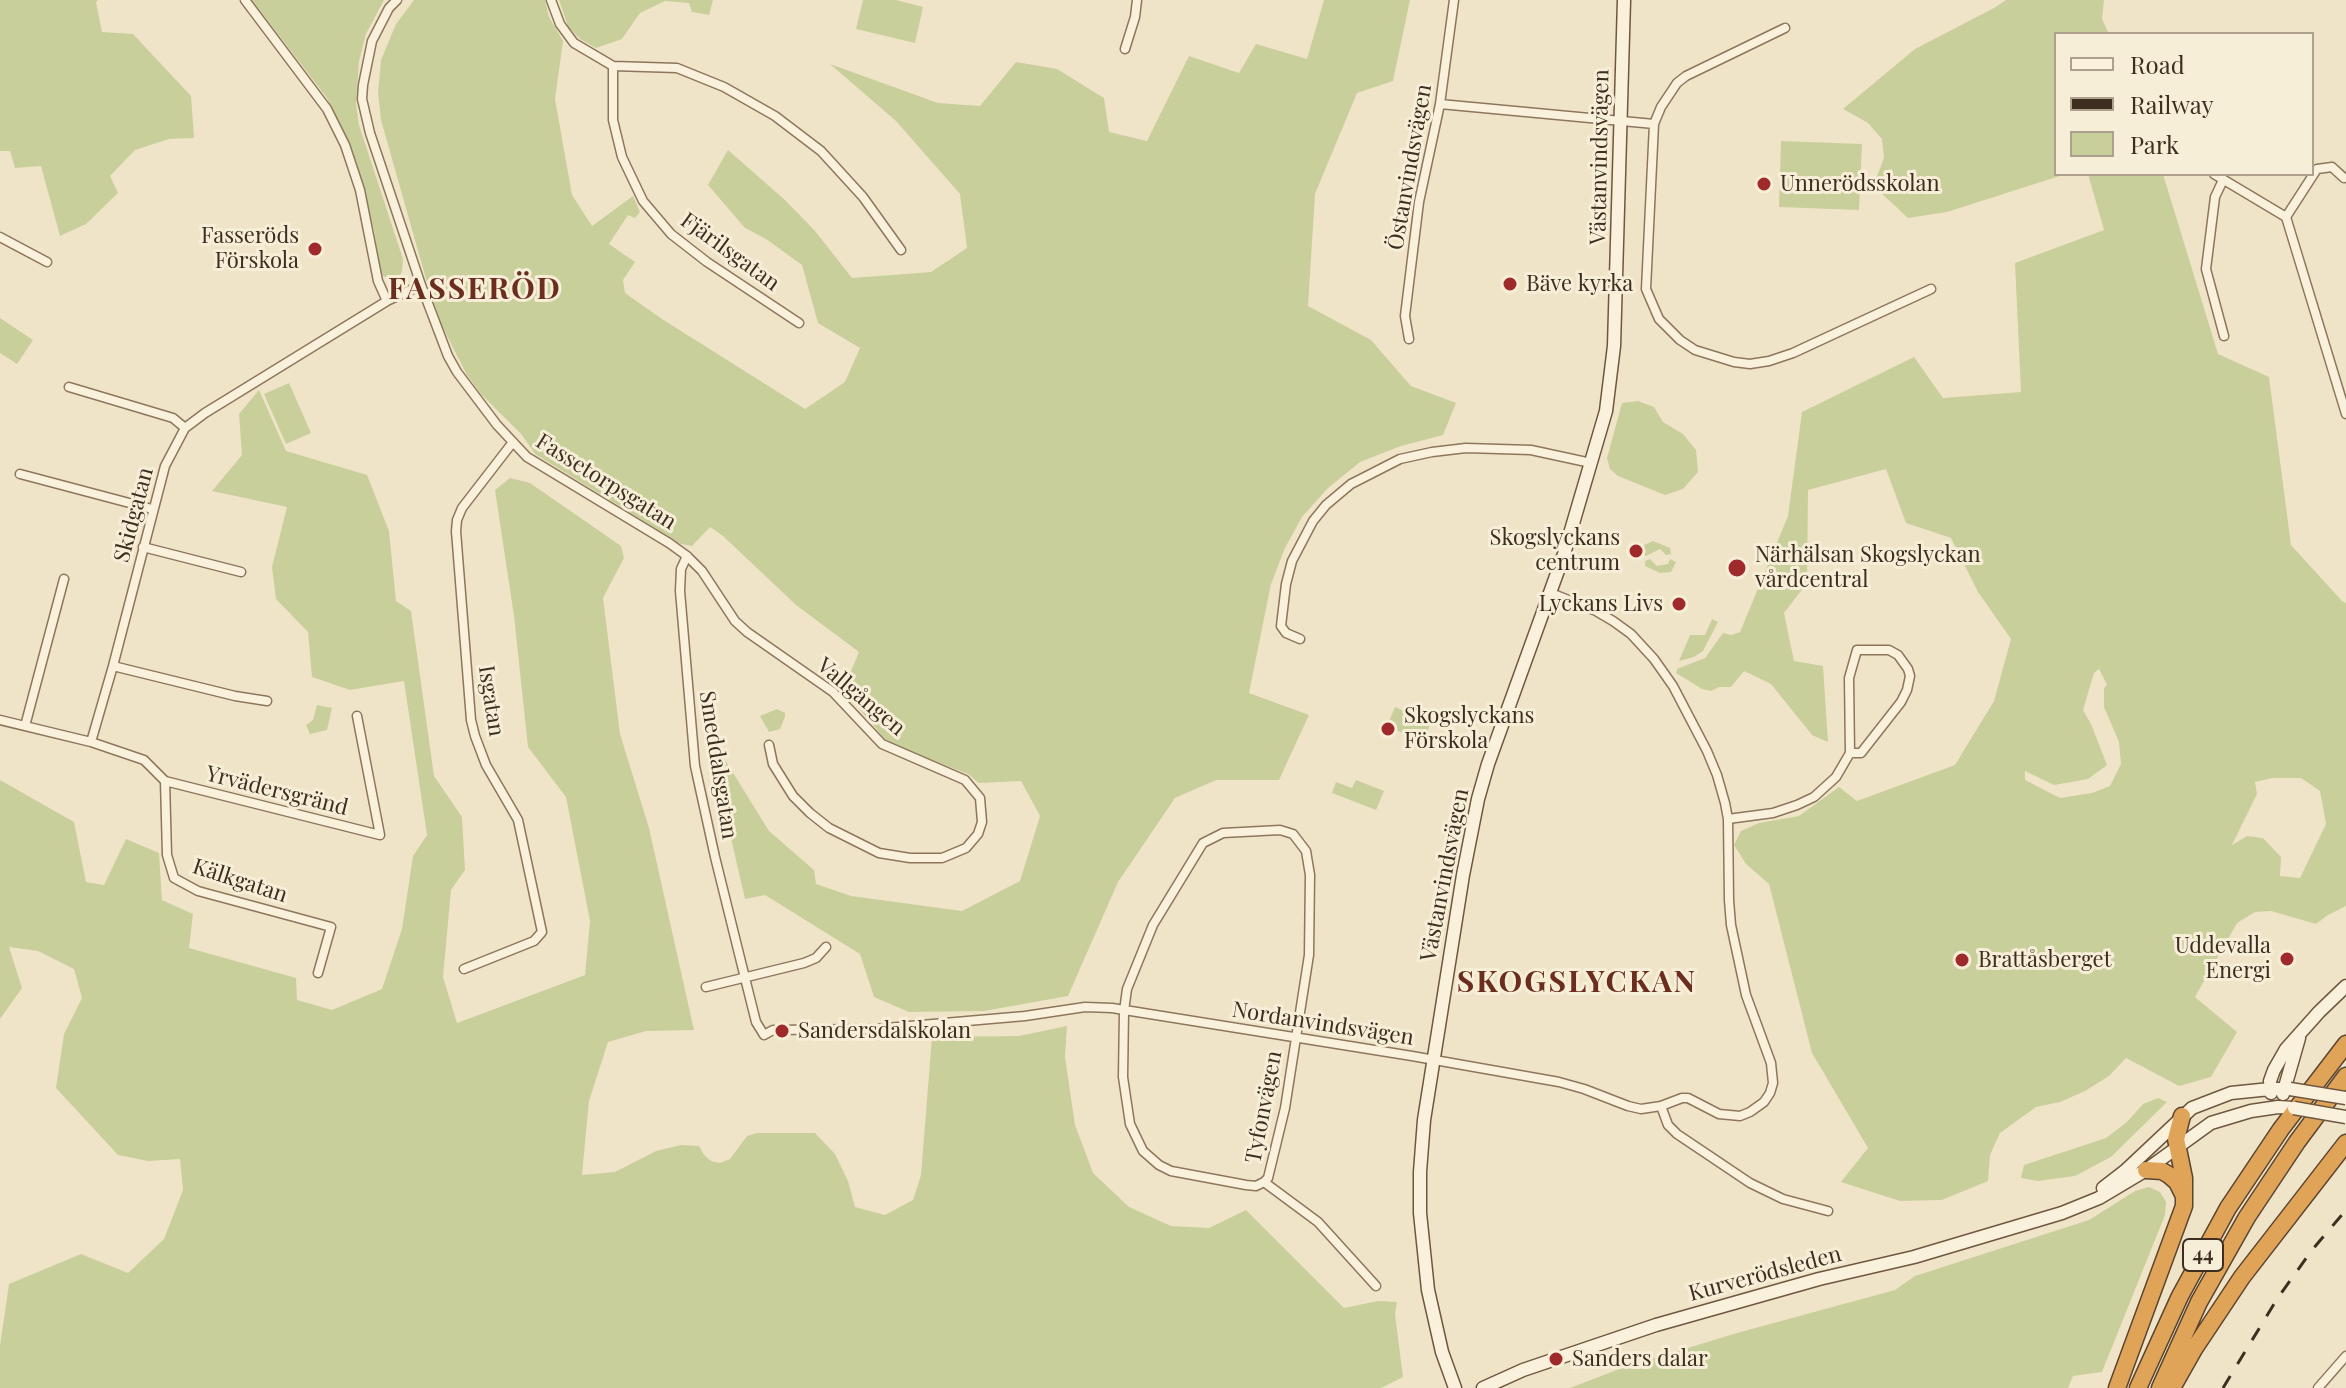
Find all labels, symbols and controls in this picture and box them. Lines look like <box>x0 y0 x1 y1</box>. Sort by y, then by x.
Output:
legend <box>2054 32 2314 176</box>
text: Road <box>2130 48 2185 80</box>
street label: Västanvindsvägen <box>1585 69 1615 245</box>
street label: Östanvindsvägen <box>1382 82 1438 252</box>
text: Railway <box>2130 88 2214 120</box>
text: Park <box>2130 128 2179 160</box>
place label: Unnerödsskolan <box>1780 171 1940 197</box>
marker: Unnerödsskolan <box>1755 175 1773 193</box>
street label: Fjärilsgatan <box>675 207 785 297</box>
place label: Fasseröds Förskola <box>201 223 299 274</box>
marker: Fasseröds Förskola <box>306 240 324 258</box>
place label: Bäve kyrka <box>1526 271 1633 297</box>
district label: FASSERÖD <box>388 272 562 308</box>
marker: Bäve kyrka <box>1501 275 1519 293</box>
street label: Fassetorpsgatan <box>531 428 681 536</box>
street label: Skidgatan <box>109 465 159 565</box>
place label: Skogslyckans centrum <box>1490 525 1620 576</box>
marker: Skogslyckans centrum <box>1627 542 1645 560</box>
place label: Närhälsan Skogslyckan vårdcentral <box>1755 542 1981 594</box>
marker: Närhälsan Skogslyckan vårdcentral <box>1726 557 1748 579</box>
place label: Lyckans Livs <box>1539 591 1663 617</box>
marker: Lyckans Livs <box>1670 595 1688 613</box>
street label: Vallgången <box>812 653 910 741</box>
street label: Isgatan <box>472 664 510 738</box>
street label: Smeddalsgatan <box>693 689 743 841</box>
place label: Skogslyckans Förskola <box>1404 703 1534 754</box>
marker: Skogslyckans Förskola <box>1379 720 1397 738</box>
street label: Yrvädersgränd <box>203 761 351 821</box>
street label: Västanvindsvägen <box>1415 786 1475 964</box>
street label: Kälkgatan <box>189 853 291 909</box>
place label: Uddevalla Energi <box>2175 933 2271 984</box>
place label: Brattåsberget <box>1978 947 2111 973</box>
marker: Uddevalla Energi <box>2278 950 2296 968</box>
marker: Brattåsberget <box>1953 951 1971 969</box>
district label: SKOGSLYCKAN <box>1457 965 1697 1001</box>
street label: Nordanvindsvägen <box>1230 997 1416 1051</box>
place label: Sandersdalskolan <box>798 1018 971 1044</box>
marker: Sandersdalskolan <box>773 1022 791 1040</box>
street label: Tyfonvägen <box>1240 1049 1288 1165</box>
road number: 44 <box>2183 1239 2223 1271</box>
street label: Kurverödsleden <box>1686 1241 1844 1307</box>
place label: Sanders dalar <box>1572 1346 1708 1372</box>
marker: Sanders dalar <box>1547 1350 1565 1368</box>

